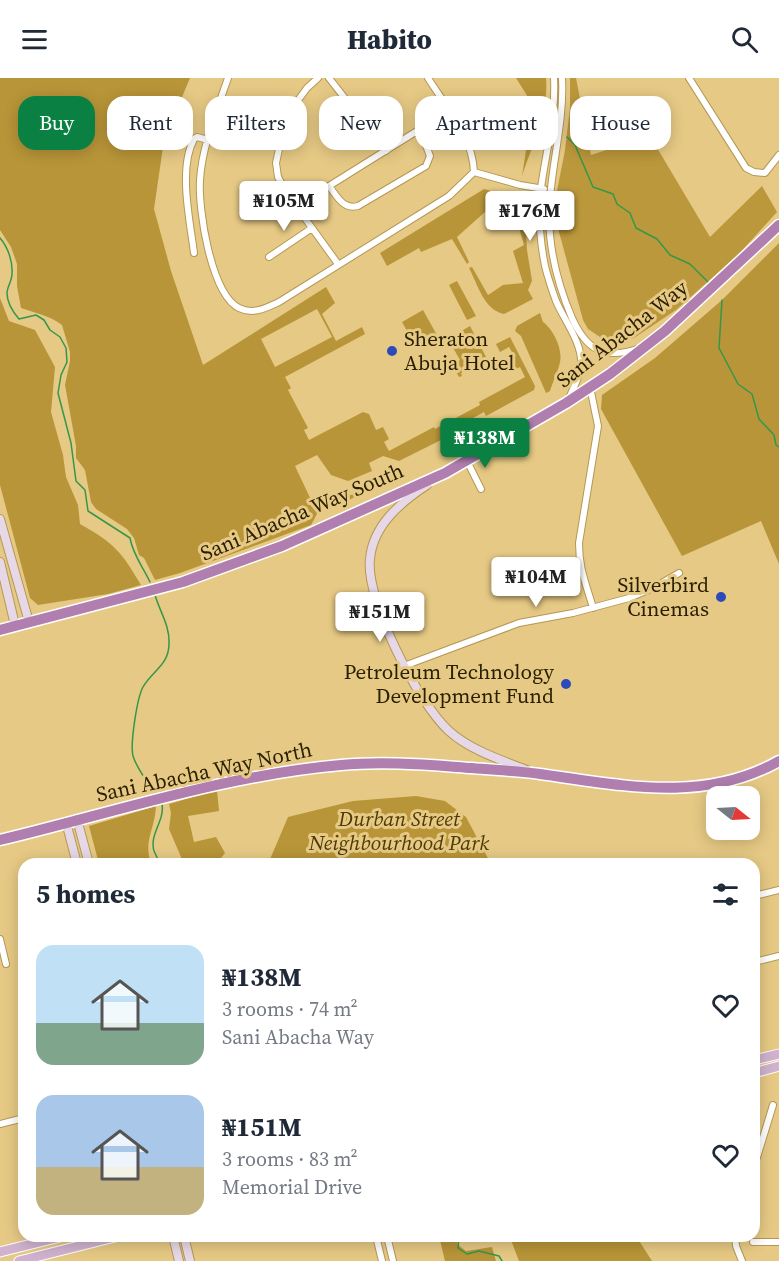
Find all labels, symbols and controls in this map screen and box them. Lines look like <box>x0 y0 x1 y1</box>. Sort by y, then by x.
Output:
text: Habito <box>347 21 432 58</box>
icon: menu <box>18 23 51 56</box>
icon: search <box>728 23 761 56</box>
chip: Buy <box>18 96 95 150</box>
chip: Rent <box>107 96 193 150</box>
chip: Filters <box>205 96 307 150</box>
chip: New <box>319 96 403 150</box>
chip: Apartment <box>415 96 558 150</box>
chip: House <box>570 96 671 150</box>
pin: ₦105M <box>242 181 326 232</box>
text: ₦105M <box>253 186 315 214</box>
pin: ₦176M <box>488 191 572 242</box>
text: ₦176M <box>499 196 561 224</box>
street label: Sani Abacha Way <box>550 273 694 394</box>
place label: Sheraton Abuja Hotel <box>404 324 514 377</box>
marker: Sheraton Abuja Hotel <box>385 344 399 358</box>
pin: ₦138M <box>443 418 527 469</box>
text: ₦138M <box>454 423 516 451</box>
street label: Sani Abacha Way South <box>196 456 408 568</box>
pin: ₦104M <box>494 557 578 608</box>
text: ₦104M <box>505 562 567 590</box>
place label: Silverbird Cinemas <box>617 570 709 623</box>
marker: Silverbird Cinemas <box>714 590 728 604</box>
pin: ₦151M <box>338 592 422 643</box>
text: ₦151M <box>349 597 411 625</box>
place label: Petroleum Technology Development Fund <box>344 657 554 710</box>
marker: Petroleum Technology Development Fund <box>559 677 573 691</box>
street label: Sani Abacha Way North <box>93 734 314 809</box>
north arrow <box>706 786 760 840</box>
map controls <box>706 786 760 840</box>
park label: Durban Street Neighbourhood Park <box>308 804 489 857</box>
text: 5 homes <box>36 876 135 912</box>
icon: filters <box>709 878 742 911</box>
text: ₦138M <box>222 959 302 995</box>
icon: home <box>84 969 156 1041</box>
icon: heart <box>709 989 742 1022</box>
text: 3 rooms · 74 m² <box>222 995 358 1023</box>
text: Sani Abacha Way <box>222 1023 374 1051</box>
text: ₦151M <box>222 1109 302 1145</box>
icon: home <box>84 1119 156 1191</box>
icon: heart <box>709 1139 742 1172</box>
text: 3 rooms · 83 m² <box>222 1145 358 1173</box>
text: Memorial Drive <box>222 1173 362 1201</box>

